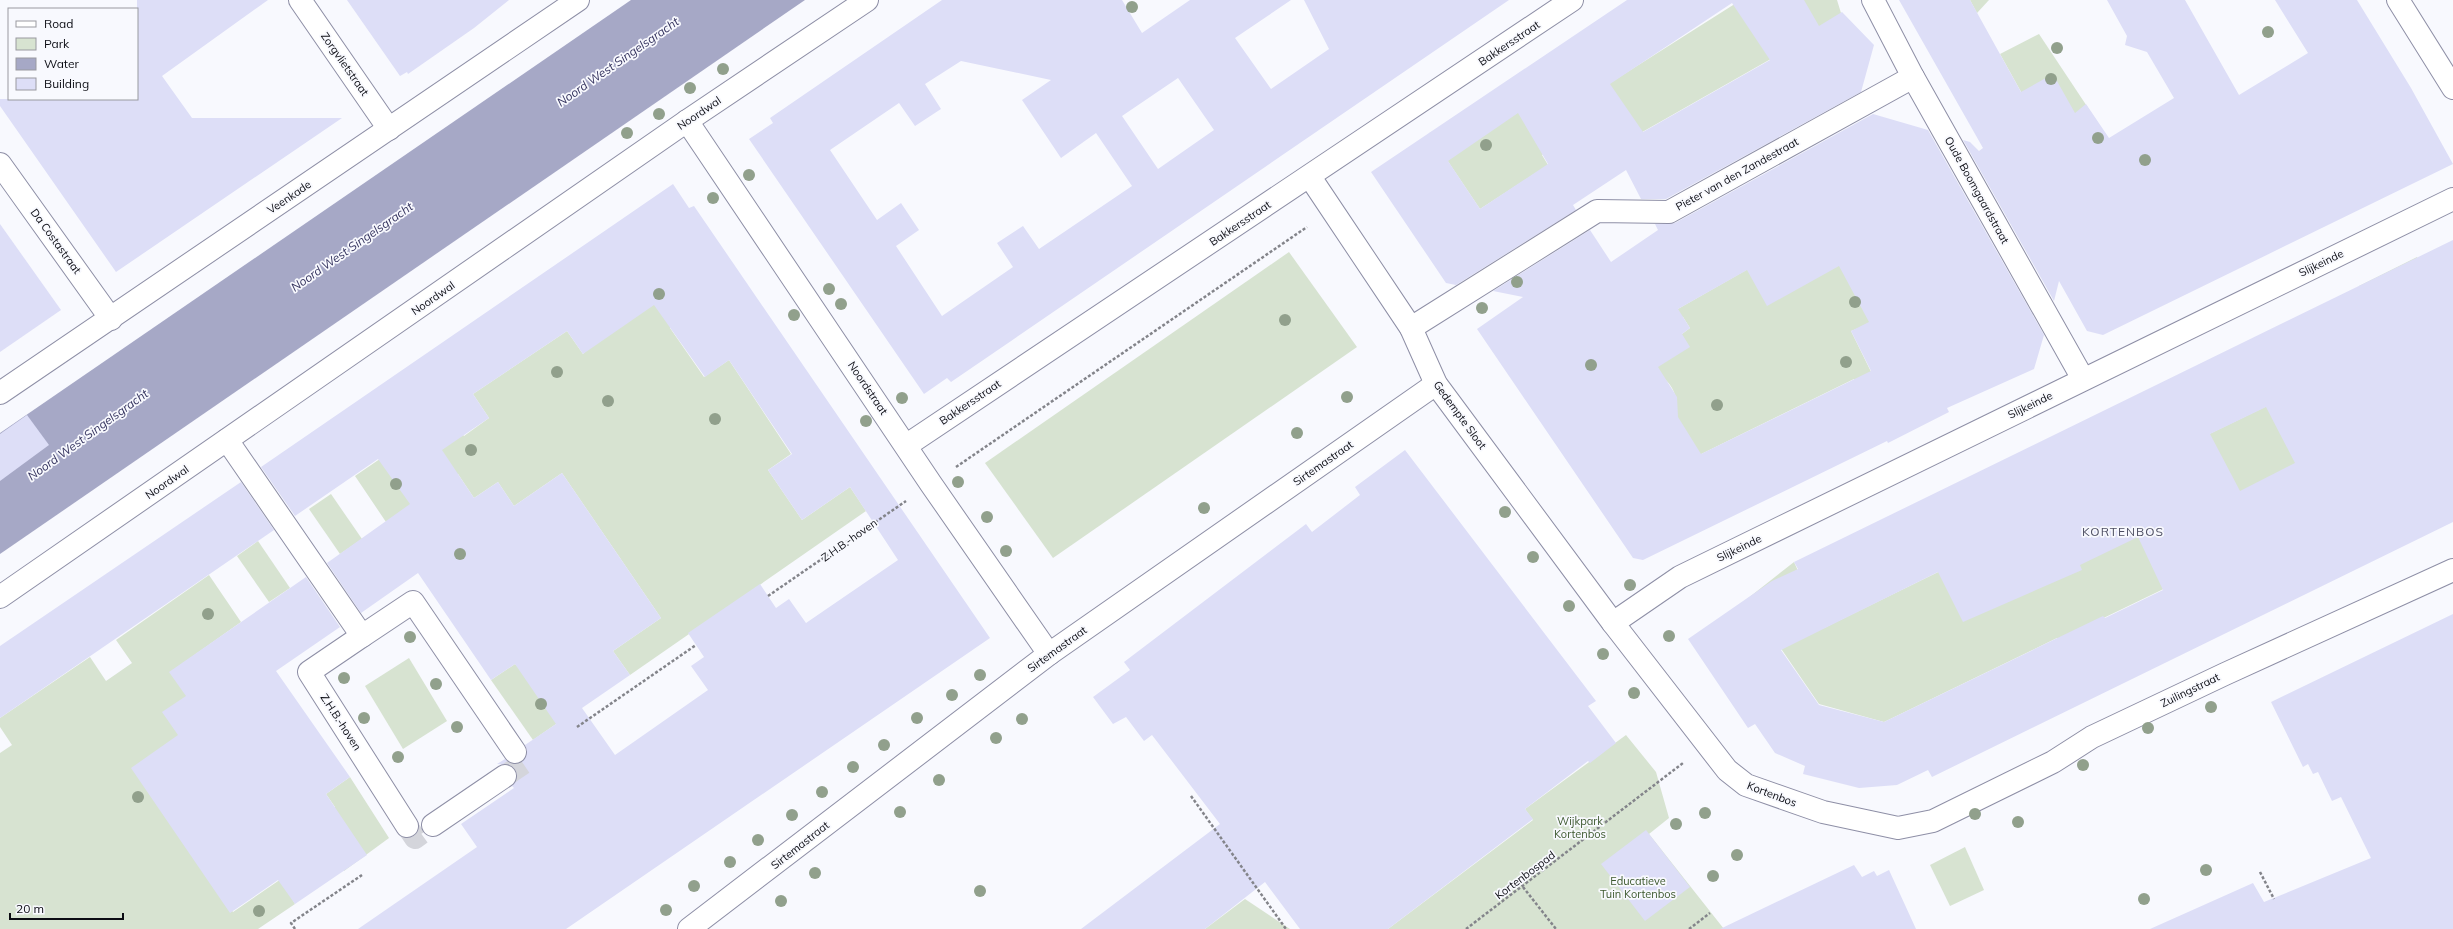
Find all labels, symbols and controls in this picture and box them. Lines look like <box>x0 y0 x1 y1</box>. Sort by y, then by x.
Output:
legend <box>8 8 138 100</box>
water label: Noord West Singelsgracht <box>554 13 682 109</box>
text: Road <box>44 16 73 31</box>
street label: Bakkersstraat <box>1476 17 1542 69</box>
street label: Zorgvlietstraat <box>318 30 372 99</box>
text: Park <box>44 36 70 51</box>
text: Water <box>44 56 80 71</box>
text: Building <box>44 76 89 91</box>
street label: Noordwal <box>674 93 724 133</box>
street label: Pieter van den Zandestraat <box>1673 134 1801 214</box>
street label: Oude Boomgaardstraat <box>1942 134 2012 246</box>
street label: Veenkade <box>264 177 314 217</box>
street label: Bakkersstraat <box>1207 197 1273 249</box>
water label: Noord West Singelsgracht <box>288 198 416 294</box>
street label: Da Costastraat <box>28 206 84 276</box>
street label: Slijkeinde <box>2296 246 2346 280</box>
street label: Noordwal <box>409 278 457 318</box>
street label: Noordstraat <box>845 359 891 418</box>
street label: Bakkersstraat <box>937 376 1003 428</box>
street label: Gedempte Sloot <box>1430 378 1490 452</box>
water label: Noord West Singelsgracht <box>24 385 152 483</box>
street label: Slijkeinde <box>2005 388 2055 422</box>
street label: Sirtemastraat <box>1290 437 1356 489</box>
street label: Noordwal <box>143 462 191 502</box>
street label: Z.H.B.-hoven <box>818 516 880 564</box>
district label: KORTENBOS <box>2082 524 2164 539</box>
street label: Slijkeinde <box>1714 531 1764 565</box>
street label: Sirtemastraat <box>1025 623 1090 675</box>
street label: Zuilingstraat <box>2158 670 2222 710</box>
street label: Z.H.B.-hoven <box>317 691 365 753</box>
street label: Kortenbos <box>1745 778 1799 810</box>
park label: Wijkpark Kortenbos <box>1554 814 1606 841</box>
street label: Sirtemastraat <box>768 818 832 872</box>
street label: Kortenbospad <box>1492 848 1558 902</box>
park label: Educatieve Tuin Kortenbos <box>1600 874 1676 901</box>
scale bar <box>10 895 123 921</box>
text: 20 m <box>16 901 44 916</box>

